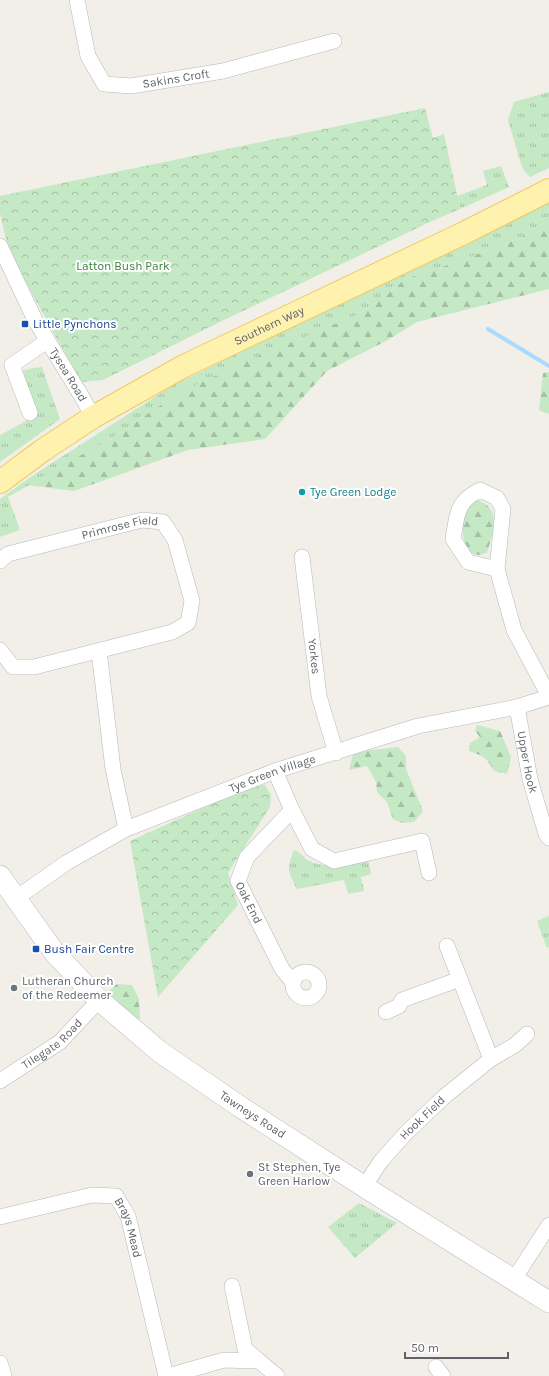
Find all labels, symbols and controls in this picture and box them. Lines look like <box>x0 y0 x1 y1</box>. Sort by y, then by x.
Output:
street label: Sakins Croft <box>142 66 211 91</box>
park label: Latton Bush Park <box>76 259 170 273</box>
street label: Southern Way <box>232 303 307 348</box>
place label: Little Pynchons <box>33 317 117 331</box>
marker: Little Pynchons <box>20 319 30 329</box>
street label: Tysea Road <box>47 345 90 404</box>
place label: Tye Green Lodge <box>310 485 396 499</box>
marker: Tye Green Lodge <box>297 487 307 497</box>
street label: Primrose Field <box>80 513 159 542</box>
street label: Yorkes <box>305 638 323 675</box>
street label: Upper Hook <box>514 730 541 795</box>
street label: Tye Green Village <box>227 752 317 795</box>
street label: Oak End <box>233 879 265 926</box>
place label: Bush Fair Centre <box>44 942 134 956</box>
marker: Bush Fair Centre <box>31 944 41 954</box>
place label: Lutheran Church of the Redeemer <box>22 974 113 1002</box>
marker: Lutheran Church of the Redeemer <box>9 983 19 993</box>
street label: Tilegate Road <box>19 1016 85 1072</box>
street label: Tawneys Road <box>217 1088 288 1141</box>
street label: Hook Field <box>397 1093 448 1142</box>
place label: St Stephen, Tye Green Harlow <box>258 1160 340 1188</box>
marker: St Stephen, Tye Green Harlow <box>245 1169 255 1179</box>
street label: Brays Mead <box>111 1195 145 1259</box>
scale bar <box>405 1334 508 1360</box>
text: 50 m <box>411 1341 439 1355</box>

